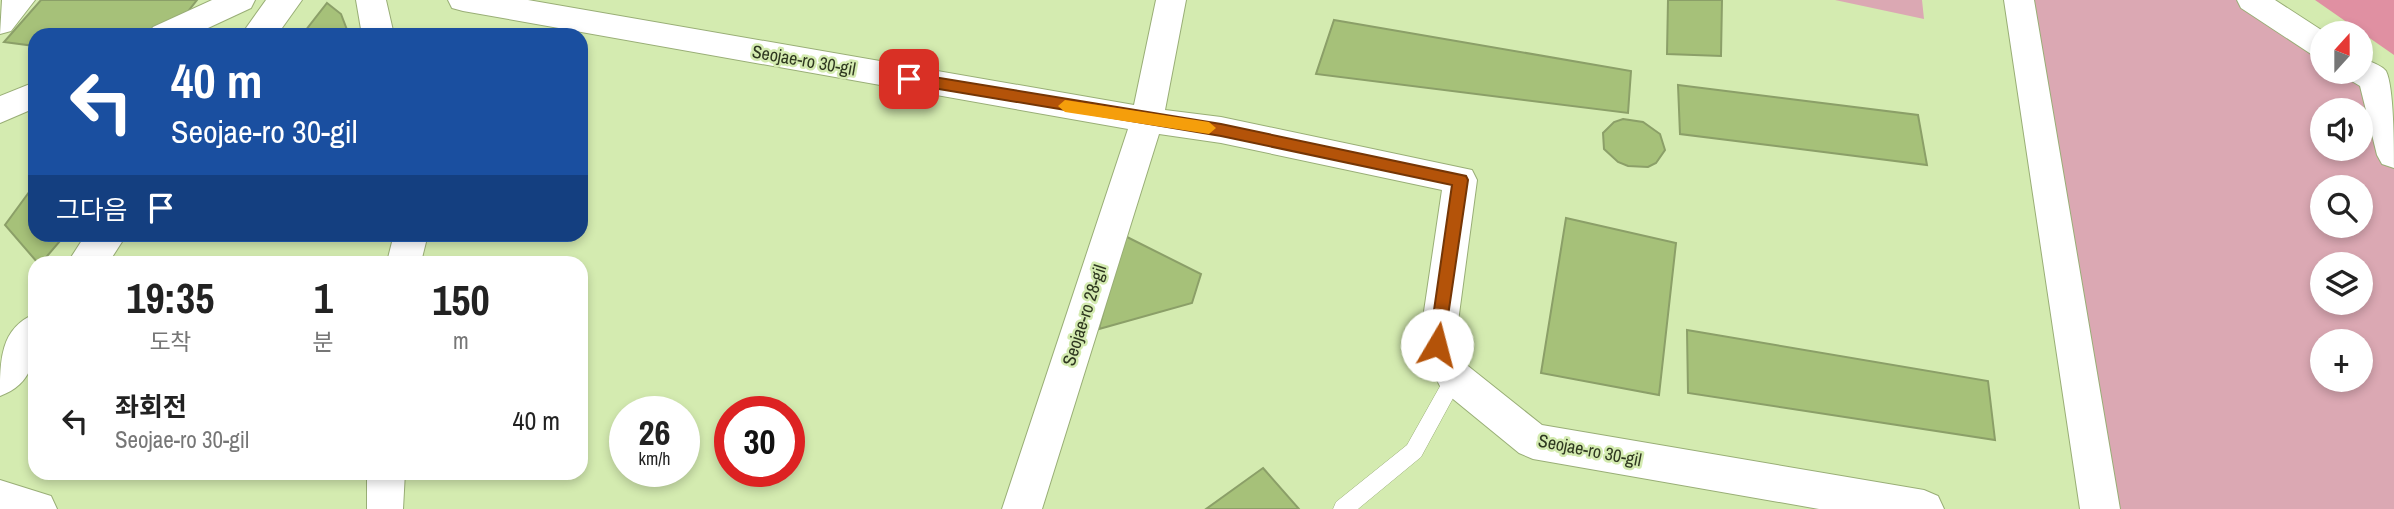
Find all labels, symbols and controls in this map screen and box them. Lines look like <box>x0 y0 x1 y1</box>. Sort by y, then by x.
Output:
north arrow <box>2310 21 2373 84</box>
map controls <box>2310 21 2373 392</box>
street label: Seojae-ro 30-gil <box>750 39 858 81</box>
text: 40 m <box>171 47 263 113</box>
pin <box>879 49 939 109</box>
icon: left <box>56 56 147 147</box>
icon: arrive <box>890 60 928 98</box>
button: sound <box>2310 98 2373 161</box>
text: Seojae-ro 30-gil <box>171 110 358 153</box>
button: search <box>2310 175 2373 238</box>
icon: arrive <box>142 189 180 227</box>
text: 그다음 <box>56 192 128 227</box>
button: layers <box>2310 252 2373 315</box>
street label: Seojae-ro 28-gil <box>1056 261 1112 369</box>
text: 19:35 <box>126 270 214 326</box>
text: 1 <box>314 270 333 326</box>
text: 150 <box>432 272 490 328</box>
position arrow <box>1400 308 1474 382</box>
text: m <box>453 325 469 356</box>
text: 도착 <box>149 326 192 357</box>
text: 분 <box>313 326 334 357</box>
button: + <box>2310 329 2373 392</box>
text: 좌회전 <box>115 389 187 424</box>
speed limit sign: 30 <box>714 396 805 487</box>
icon: left <box>56 402 94 440</box>
text: 40 m <box>513 403 560 438</box>
text: 26 <box>639 409 670 456</box>
text: Seojae-ro 30-gil <box>115 424 249 455</box>
street label: Seojae-ro 30-gil <box>1536 428 1644 472</box>
text: km/h <box>639 446 671 471</box>

